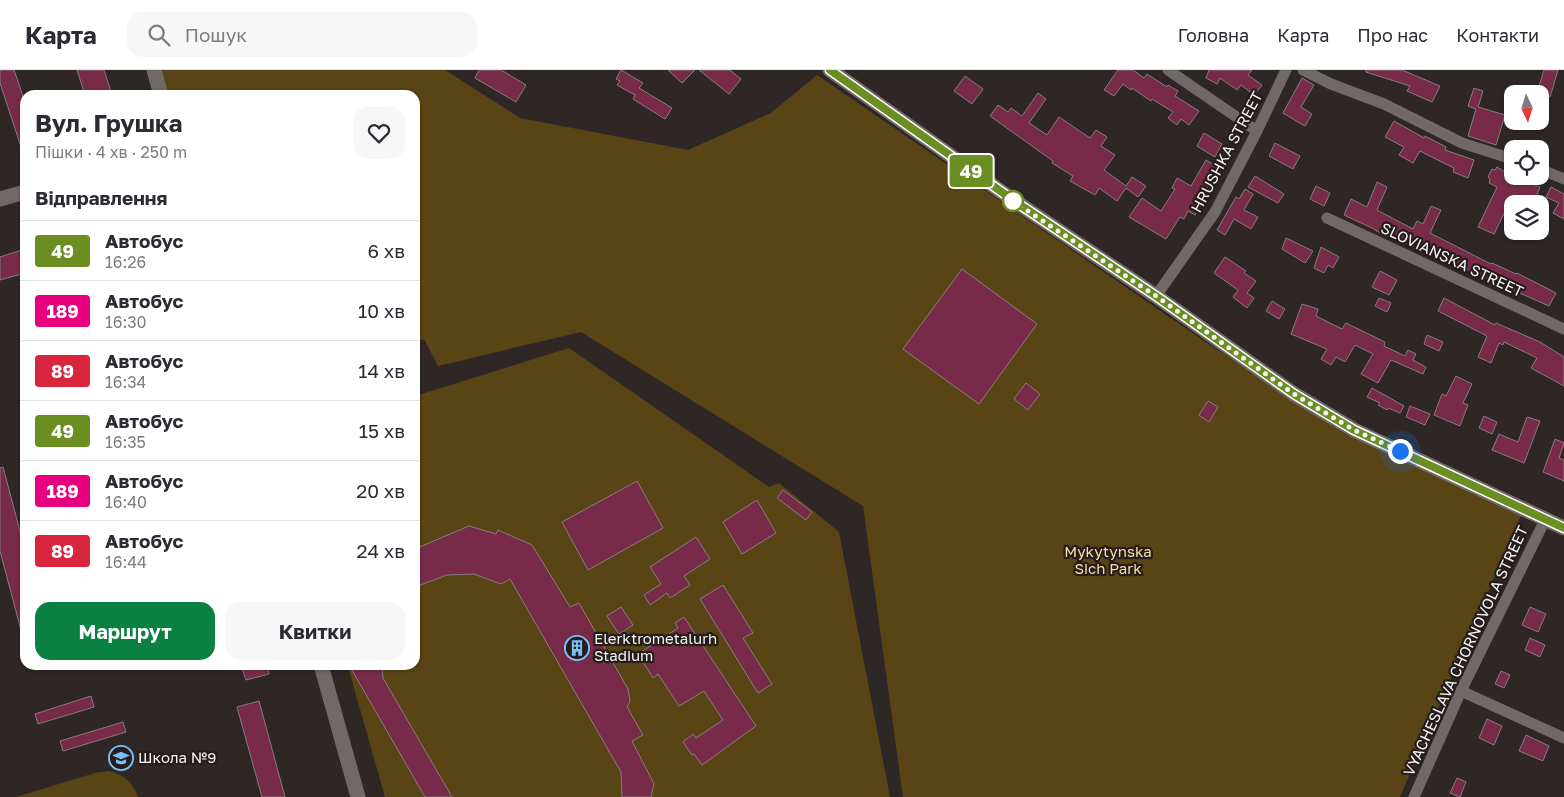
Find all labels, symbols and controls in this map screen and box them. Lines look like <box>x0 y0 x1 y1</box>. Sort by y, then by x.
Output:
search box <box>127 12 477 57</box>
text: Карта <box>25 20 97 49</box>
icon: search <box>145 21 173 49</box>
text: Пошук <box>185 23 247 46</box>
text: Головна <box>1178 24 1249 46</box>
text: Карта <box>1277 24 1329 46</box>
text: Про нас <box>1357 24 1428 46</box>
text: Контакти <box>1456 24 1539 46</box>
north arrow <box>1504 85 1549 130</box>
map controls <box>1504 85 1549 240</box>
street label: HRUSHKA STREET <box>1187 88 1266 215</box>
button: heart <box>353 107 405 159</box>
text: Вул. Грушка <box>35 108 183 137</box>
button: locate <box>1504 140 1549 185</box>
text: Пішки · 4 хв · 250 m <box>35 142 187 162</box>
line badge: 49 <box>948 155 994 187</box>
text: 49 <box>960 160 982 182</box>
text: Відправлення <box>35 186 167 209</box>
unlabelled marker <box>1002 190 1024 212</box>
button: layers <box>1504 195 1549 240</box>
street label: SLOVIANSKA STREET <box>1378 218 1527 300</box>
text: Автобус <box>105 229 183 252</box>
text: 6 хв <box>368 239 405 262</box>
text: 49 <box>51 240 74 262</box>
text: 16:26 <box>105 252 146 272</box>
text: Автобус <box>105 289 183 312</box>
text: 10 хв <box>358 299 405 322</box>
text: 189 <box>46 300 79 322</box>
text: 16:30 <box>105 312 147 332</box>
text: Автобус <box>105 349 183 372</box>
text: 14 хв <box>358 359 405 382</box>
text: 89 <box>51 360 74 382</box>
text: 16:34 <box>105 372 146 392</box>
text: Автобус <box>105 409 183 432</box>
text: 15 хв <box>359 419 405 442</box>
text: 49 <box>51 420 74 442</box>
text: 16:35 <box>105 432 146 452</box>
your location <box>1388 439 1413 464</box>
text: Автобус <box>105 469 183 492</box>
text: 20 хв <box>356 479 405 502</box>
text: 189 <box>46 480 79 502</box>
text: 16:40 <box>105 492 147 512</box>
street label: VYACHESLAVA CHORNOVOLA STREET <box>1399 523 1531 779</box>
text: Автобус <box>105 529 183 552</box>
text: 24 хв <box>356 539 405 562</box>
text: 89 <box>51 540 74 562</box>
park label: Mykytynska Sich Park <box>1064 542 1152 577</box>
text: 16:44 <box>105 552 147 572</box>
button: Маршрут <box>35 602 215 660</box>
button: Квитки <box>225 602 405 660</box>
place label: Elerktrometalurh Stadium <box>594 629 717 664</box>
building icon: Elerktrometalurh Stadium <box>564 635 590 661</box>
school or university icon: Школа №9 <box>108 745 134 771</box>
place label: Школа №9 <box>138 748 216 766</box>

